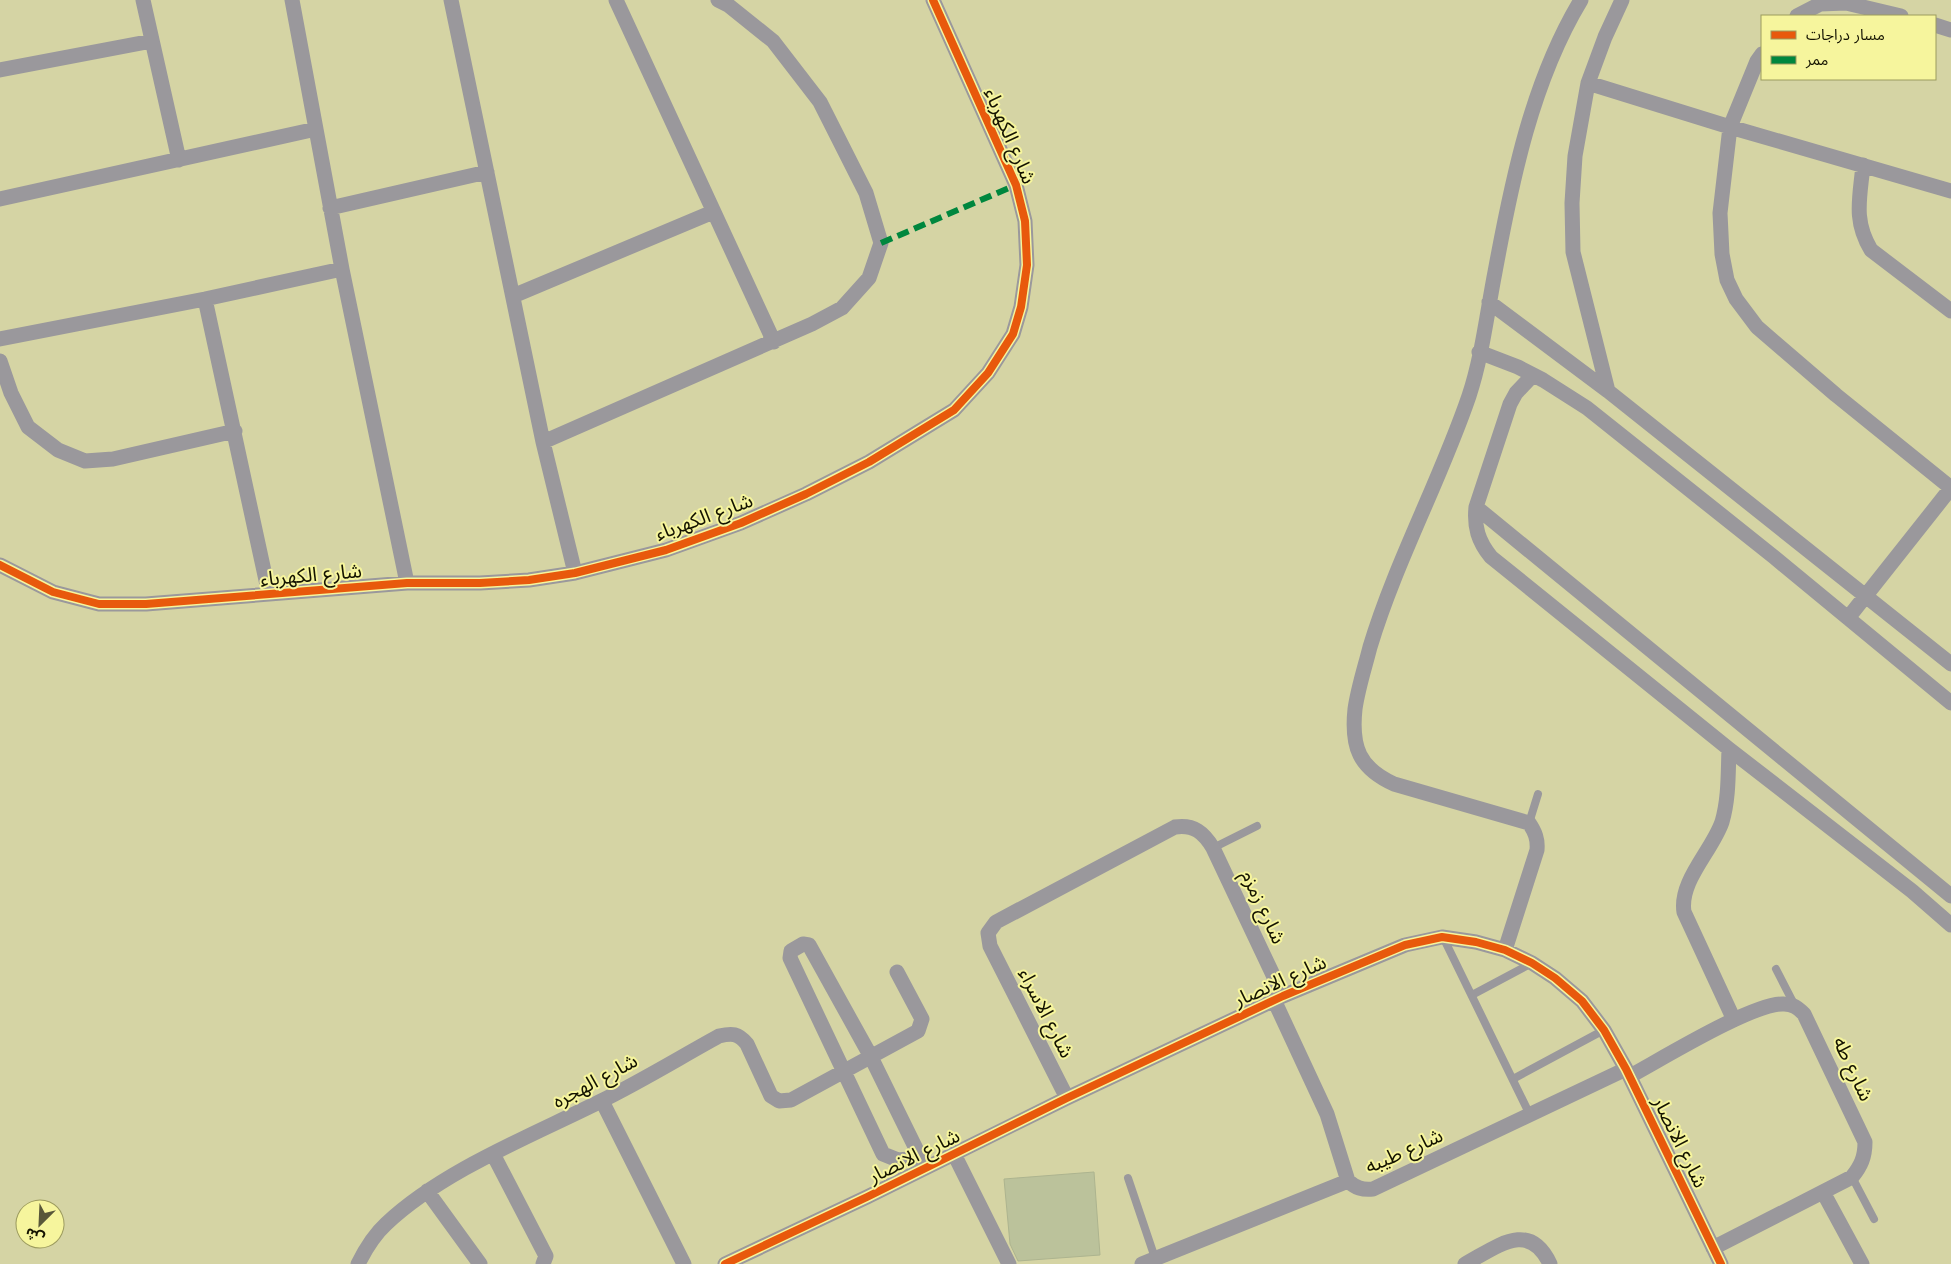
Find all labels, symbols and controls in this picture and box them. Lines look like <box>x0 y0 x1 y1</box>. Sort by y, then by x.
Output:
legend <box>1761 15 1936 80</box>
text: مسار دراجات <box>1806 24 1885 46</box>
text: ممر <box>1805 49 1829 71</box>
street label: شارع الكهرباء <box>977 83 1043 189</box>
street label: شارع الكهرباء <box>651 486 757 548</box>
street label: شارع الكهرباء <box>259 556 363 594</box>
street label: شارع زمزم <box>1233 865 1293 949</box>
street label: شارع الانصار <box>1228 948 1331 1015</box>
street label: شارع الاسراء <box>1011 963 1081 1063</box>
street label: شارع طه <box>1825 1032 1881 1106</box>
street label: شارع الهجره <box>547 1046 643 1116</box>
street label: شارع الانصار <box>1645 1090 1715 1193</box>
street label: شارع الانصار <box>862 1121 965 1191</box>
street label: شارع طيبه <box>1360 1121 1448 1181</box>
north arrow <box>15 1199 65 1249</box>
text: ش <box>22 1223 48 1249</box>

